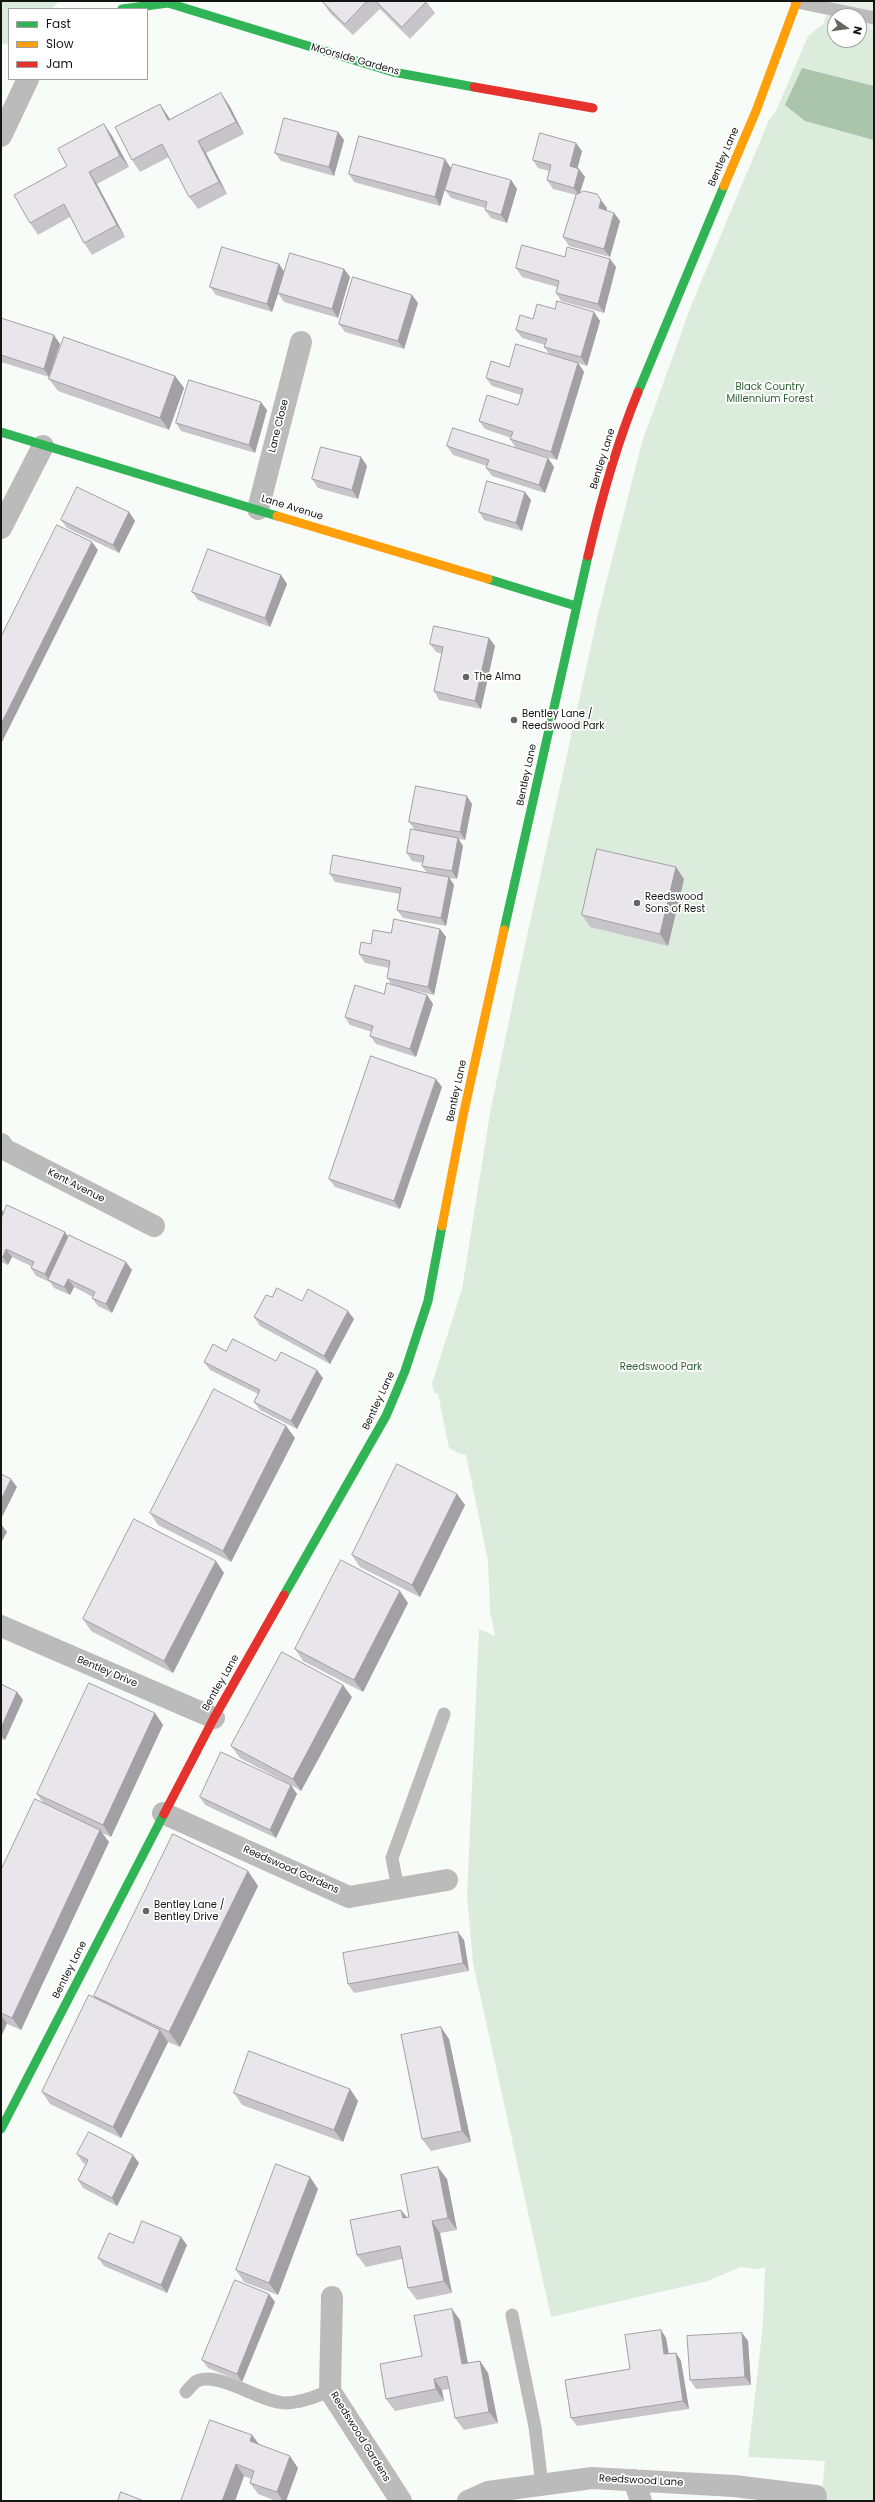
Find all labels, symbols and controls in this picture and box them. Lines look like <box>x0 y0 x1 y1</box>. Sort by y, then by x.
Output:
legend <box>8 8 148 80</box>
north arrow <box>827 8 867 48</box>
text: Fast <box>46 15 71 32</box>
text: N <box>849 25 866 36</box>
text: Slow <box>46 35 74 52</box>
street label: Moorside Gardens <box>309 42 401 78</box>
text: Jam <box>46 55 73 72</box>
street label: Bentley Lane <box>706 126 742 188</box>
park label: Black Country Millennium Forest <box>726 381 814 404</box>
street label: Lane Close <box>267 398 291 454</box>
street label: Bentley Lane <box>588 427 618 491</box>
street label: Lane Avenue <box>260 493 324 523</box>
place label: The Alma <box>474 671 521 683</box>
marker: The Alma <box>461 672 471 682</box>
place label: Bentley Lane / Reedswood Park <box>522 708 604 732</box>
marker: Bentley Lane / Reedswood Park <box>509 715 519 725</box>
street label: Bentley Lane <box>515 743 539 807</box>
place label: Reedswood Sons of Rest <box>645 891 705 914</box>
marker: Reedswood Sons of Rest <box>632 898 642 908</box>
street label: Bentley Lane <box>445 1059 469 1123</box>
street label: Kent Avenue <box>45 1166 107 1206</box>
park label: Reedswood Park <box>620 1361 702 1373</box>
street label: Bentley Lane <box>360 1370 398 1432</box>
street label: Bentley Lane <box>200 1653 242 1713</box>
street label: Bentley Drive <box>75 1654 139 1690</box>
street label: Reedswood Gardens <box>241 1843 341 1897</box>
place label: Bentley Lane / Bentley Drive <box>154 1899 224 1922</box>
marker: Bentley Lane / Bentley Drive <box>141 1906 151 1916</box>
street label: Bentley Lane <box>50 1939 90 2001</box>
street label: Reedswood Gardens <box>327 2390 393 2484</box>
street label: Reedswood Lane <box>598 2473 684 2489</box>

